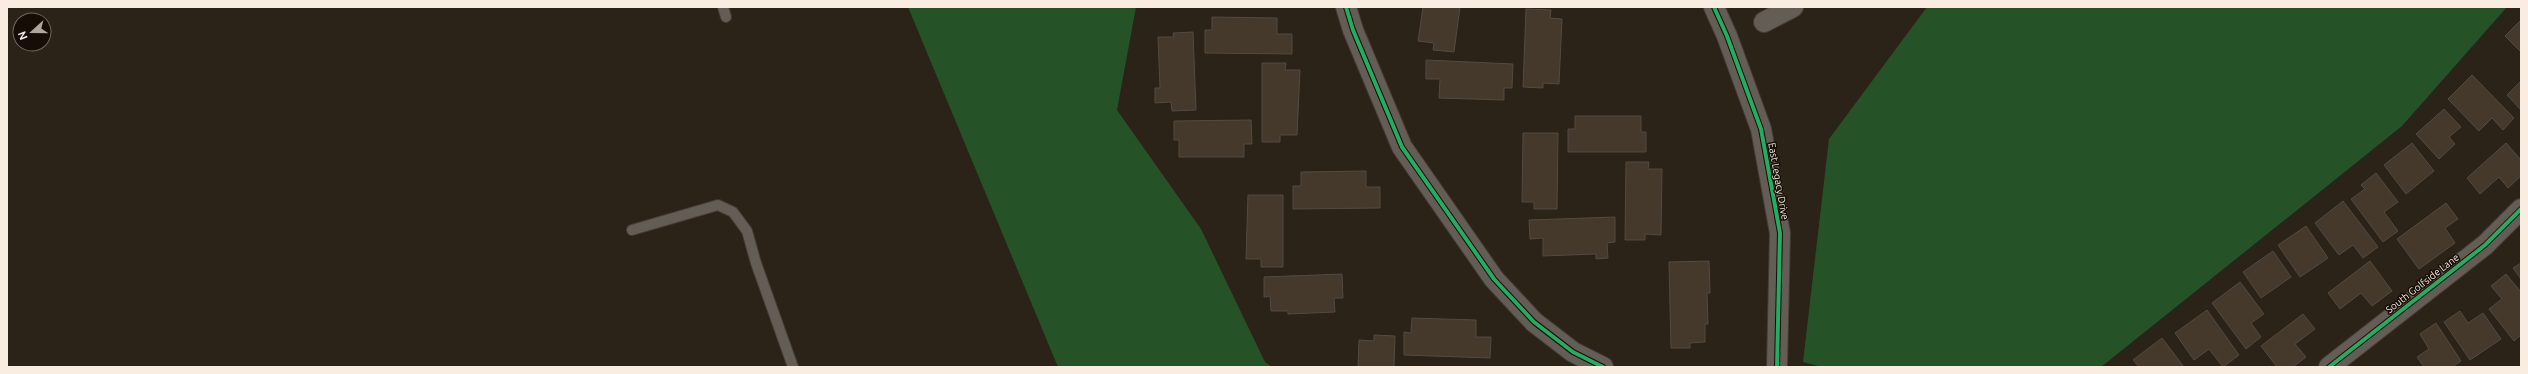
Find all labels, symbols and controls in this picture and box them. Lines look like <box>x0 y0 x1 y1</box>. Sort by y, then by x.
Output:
north arrow <box>12 12 52 52</box>
text: N <box>16 30 30 42</box>
street label: East Legacy Drive <box>1766 142 1791 221</box>
street label: South Golfside Lane <box>2384 251 2461 315</box>

